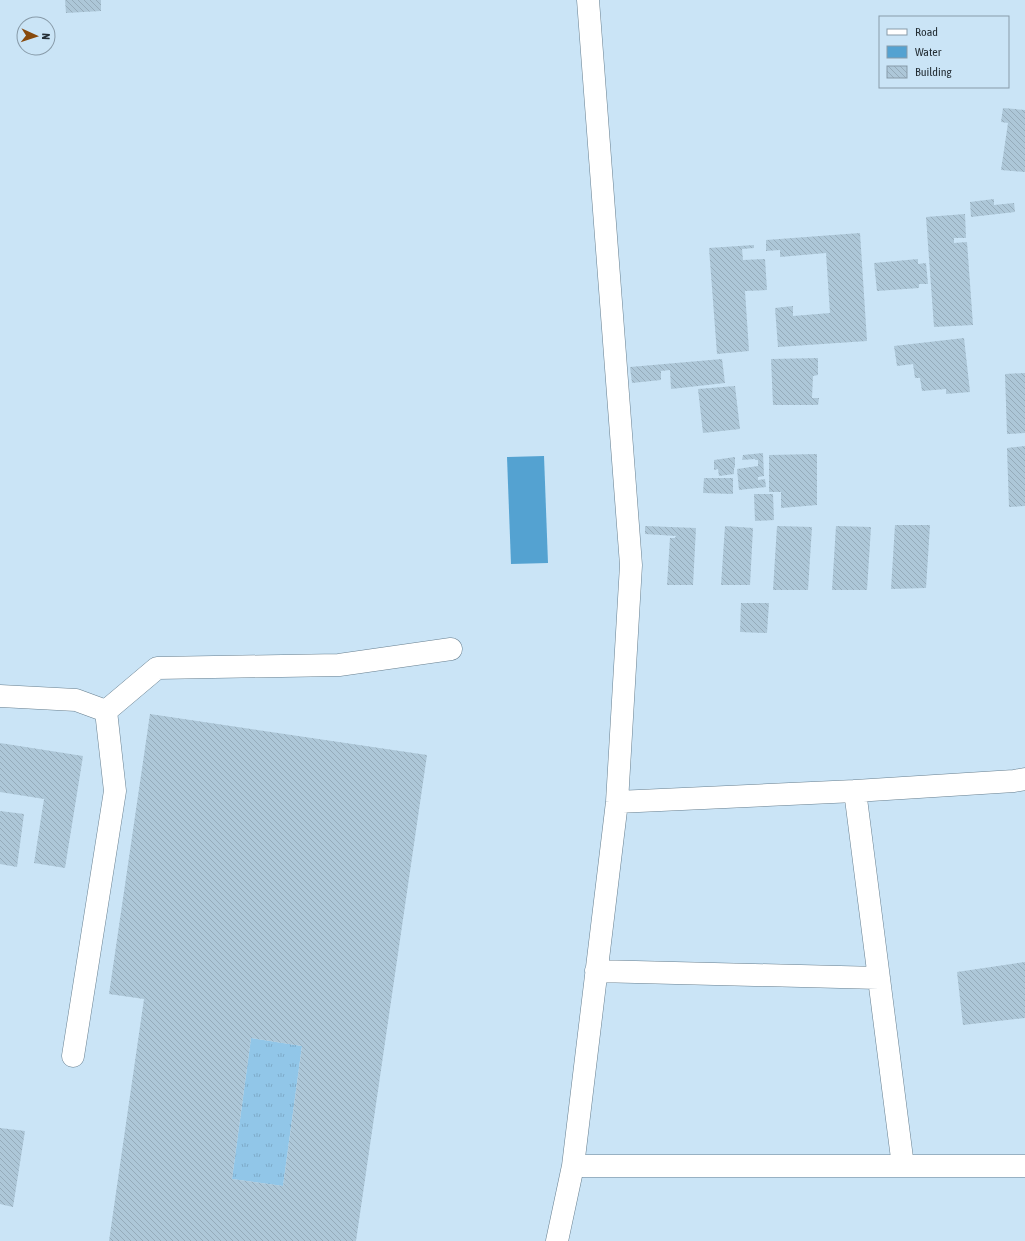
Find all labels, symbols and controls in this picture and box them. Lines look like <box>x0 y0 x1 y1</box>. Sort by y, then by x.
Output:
north arrow <box>16 16 56 56</box>
legend <box>879 16 1009 88</box>
text: Road <box>915 25 938 39</box>
text: N <box>40 33 52 40</box>
text: Water <box>915 45 942 59</box>
text: Building <box>915 65 953 79</box>

